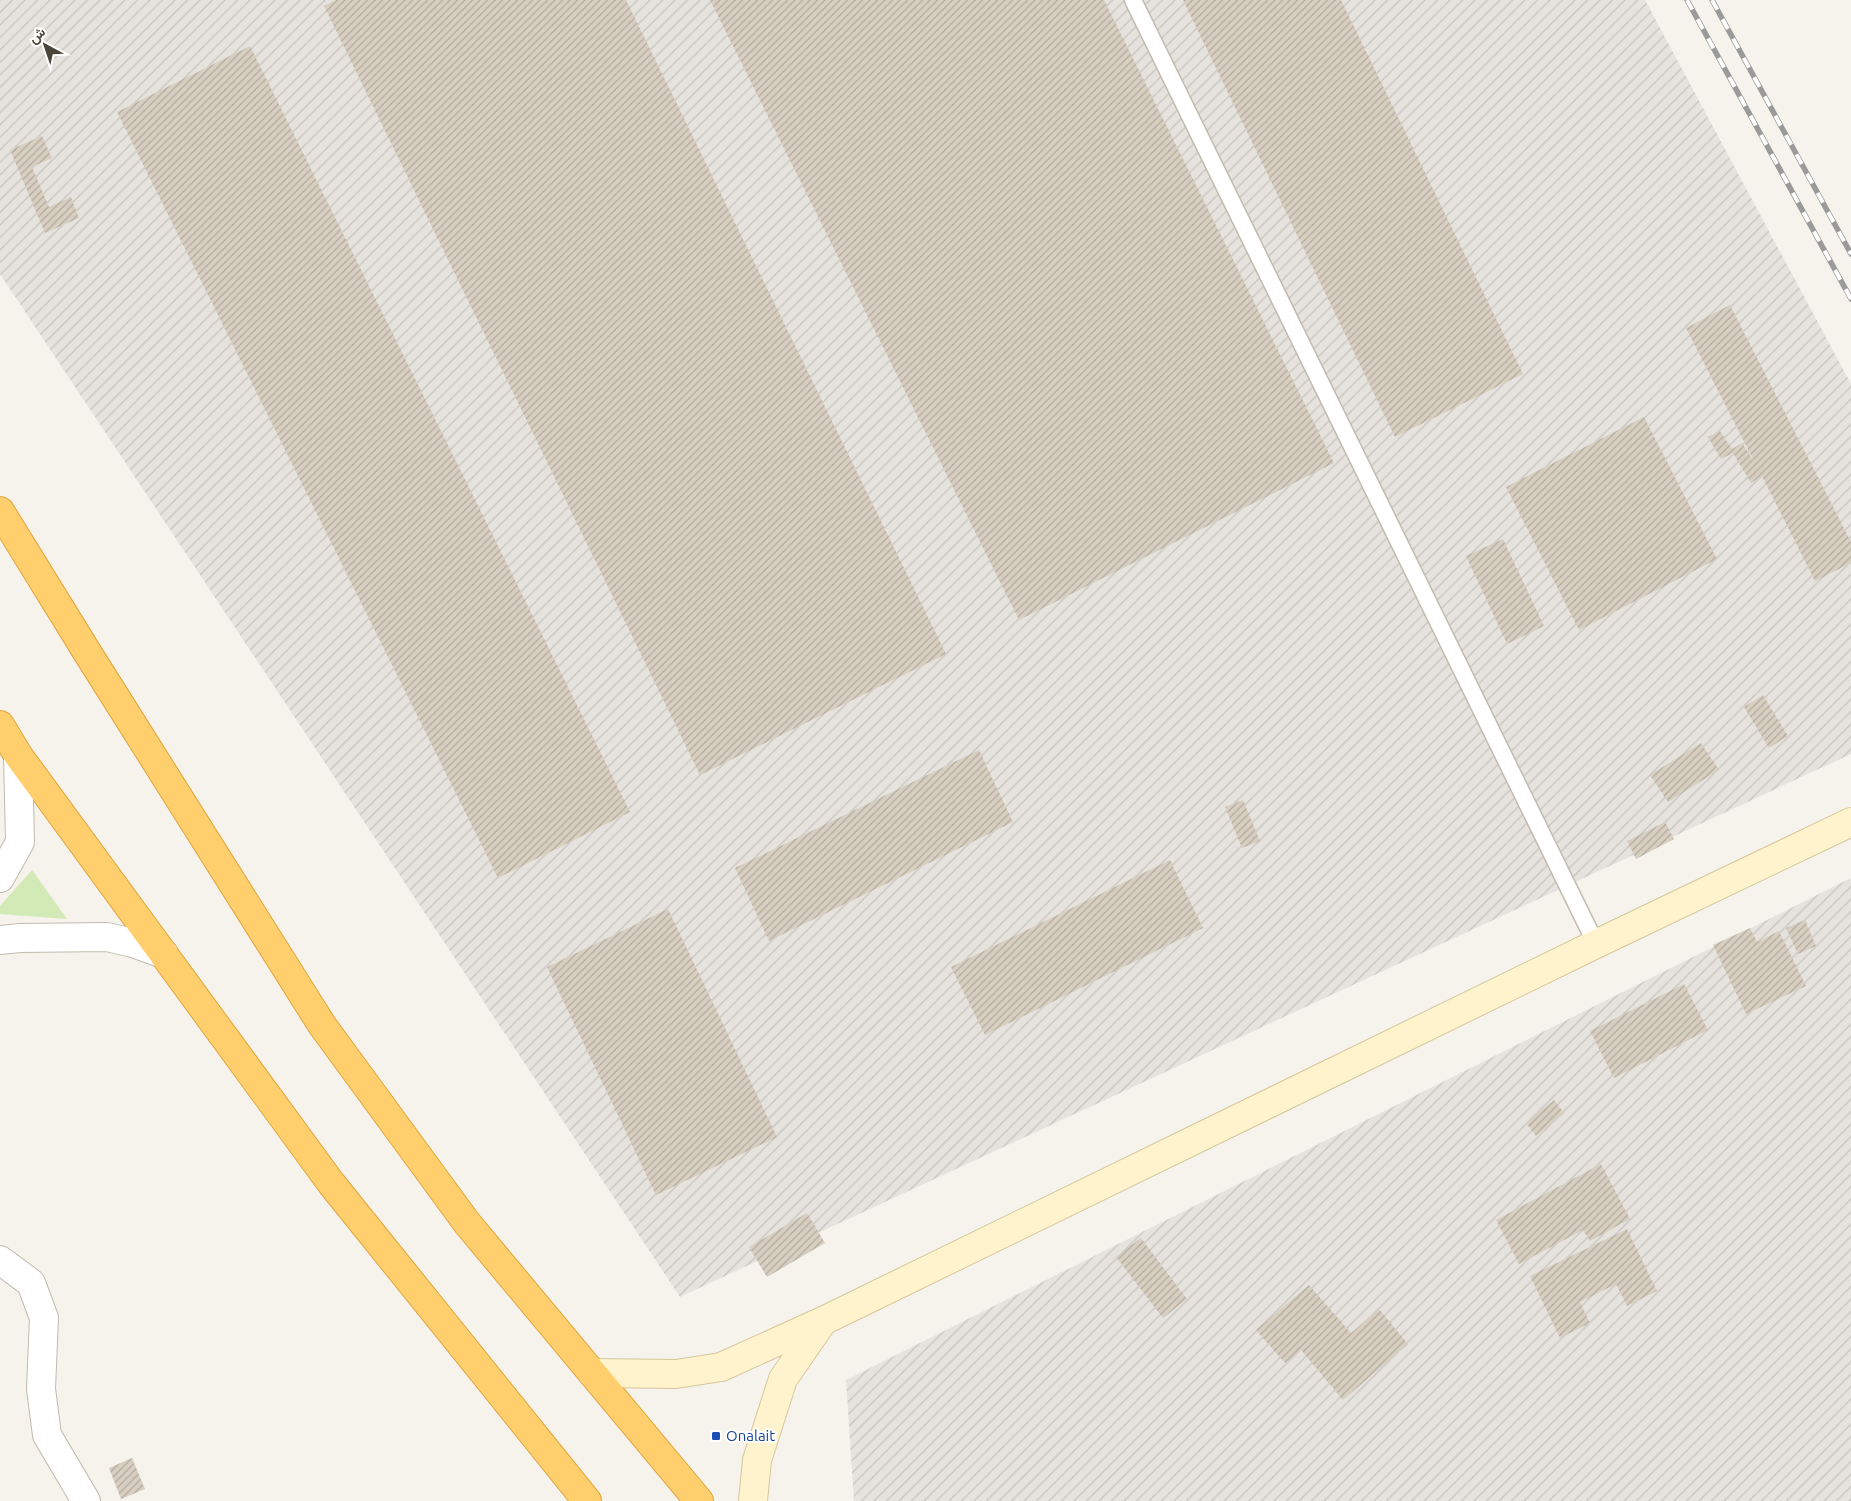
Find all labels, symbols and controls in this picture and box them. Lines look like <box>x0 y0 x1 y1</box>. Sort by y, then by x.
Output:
north arrow <box>20 20 70 70</box>
text: ش <box>25 23 49 47</box>
place label: Onalait <box>726 1427 775 1444</box>
marker: Onalait <box>710 1430 722 1442</box>

